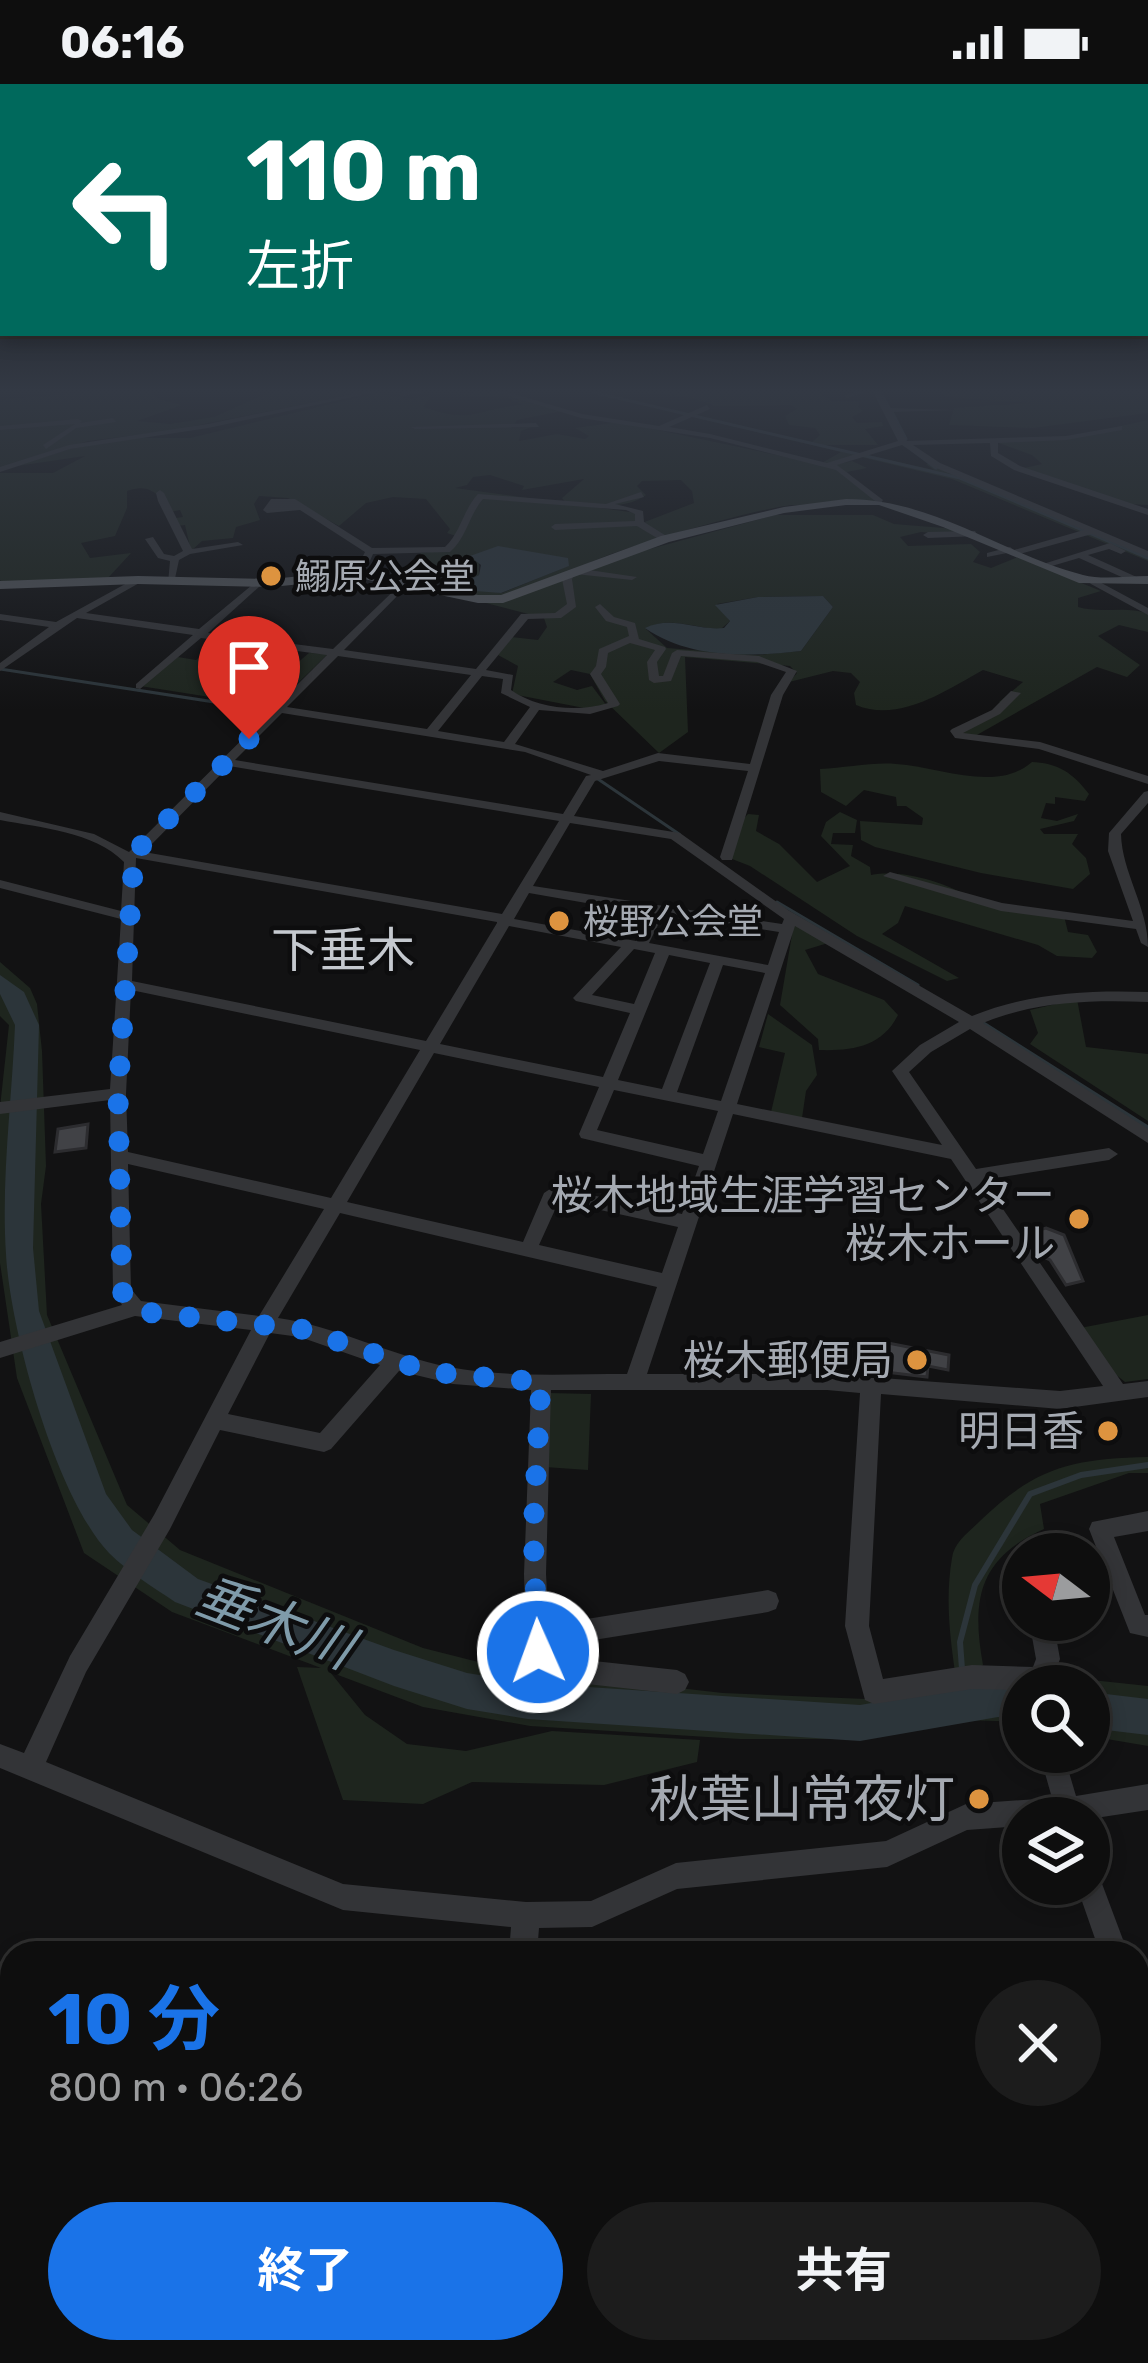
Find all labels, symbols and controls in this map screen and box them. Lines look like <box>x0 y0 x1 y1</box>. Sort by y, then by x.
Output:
text: 06:16 <box>60 16 185 69</box>
text: 110 m <box>246 121 481 221</box>
icon: left <box>48 132 204 288</box>
text: 左折 <box>246 235 354 299</box>
place label: 鰯原公会堂 <box>295 555 475 598</box>
marker: 鰯原公会堂 <box>258 563 284 589</box>
pin <box>198 616 300 739</box>
icon: arrive <box>216 634 282 700</box>
place label: 桜野公会堂 <box>583 900 763 943</box>
marker: 桜野公会堂 <box>546 908 572 934</box>
district label: 下垂木 <box>271 922 415 979</box>
place label: 桜木地域生涯学習センター 桜木ホール <box>551 1171 1055 1269</box>
marker: 桜木地域生涯学習センター 桜木ホール <box>1066 1206 1092 1232</box>
place label: 桜木郵便局 <box>683 1336 893 1386</box>
marker: 桜木郵便局 <box>904 1347 930 1373</box>
place label: 明日香 <box>958 1407 1084 1457</box>
marker: 明日香 <box>1095 1418 1121 1444</box>
north arrow <box>1002 1533 1110 1641</box>
map controls <box>1002 1533 1110 1905</box>
water label: 垂木川 <box>188 1564 366 1684</box>
position arrow <box>475 1589 601 1715</box>
button: search <box>1002 1665 1110 1773</box>
place label: 秋葉山常夜灯 <box>649 1769 955 1830</box>
marker: 秋葉山常夜灯 <box>966 1786 992 1812</box>
button: layers <box>1002 1797 1110 1905</box>
text: 10 分 <box>48 1977 220 2062</box>
button: close <box>975 1980 1101 2106</box>
text: 800 m · 06:26 <box>48 2065 303 2111</box>
button: 終了 <box>48 2202 563 2340</box>
button: 共有 <box>587 2202 1101 2340</box>

